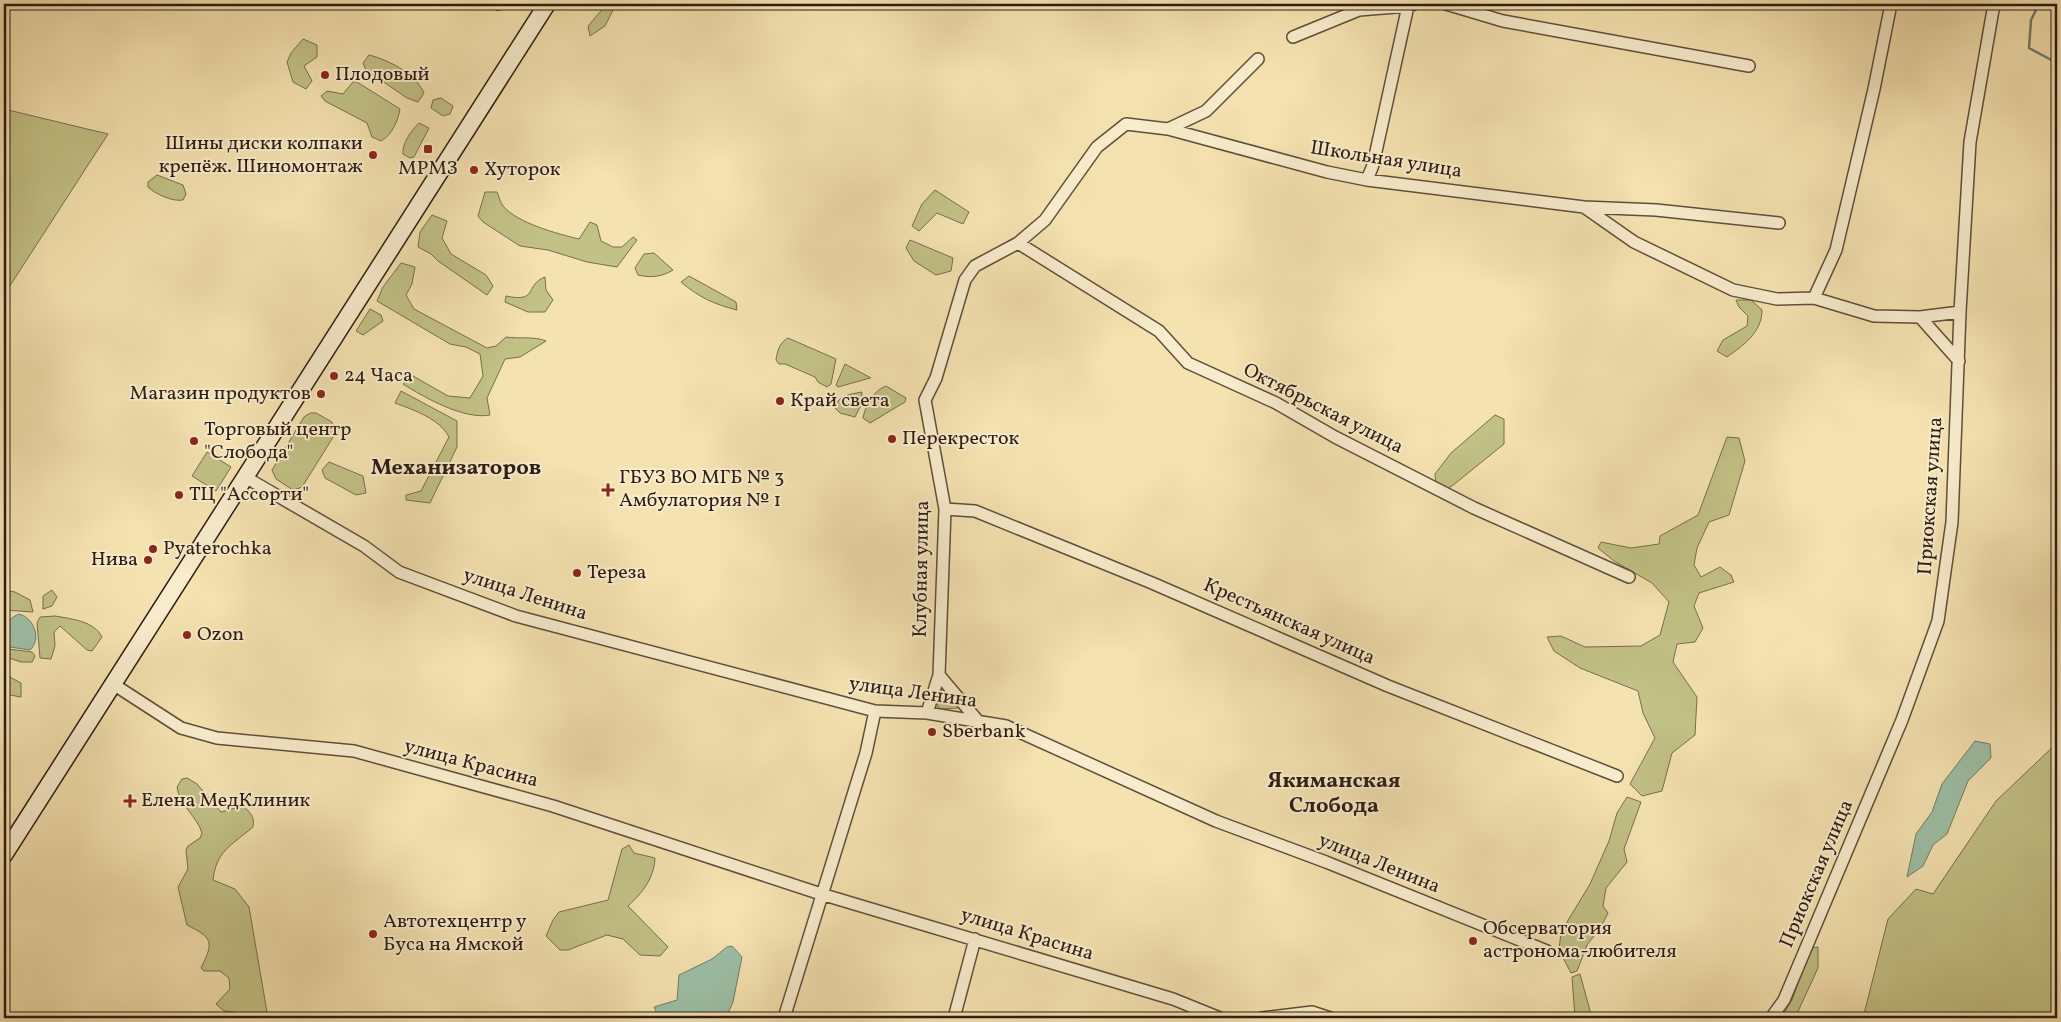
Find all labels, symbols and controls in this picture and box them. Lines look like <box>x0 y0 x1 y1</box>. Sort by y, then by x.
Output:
place label: Плодовый <box>335 61 430 89</box>
marker: Плодовый <box>319 69 331 81</box>
place label: Шины диски колпаки крепёж. Шиномонтаж <box>159 130 363 181</box>
street label: Школьная улица <box>1308 134 1464 186</box>
marker: МРМЗ <box>422 143 434 155</box>
marker: Шины диски колпаки крепёж. Шиномонтаж <box>367 149 379 161</box>
place label: МРМЗ <box>398 155 458 183</box>
place label: Хуторок <box>484 156 561 184</box>
marker: Хуторок <box>468 164 480 176</box>
street label: Октябрьская улица <box>1238 356 1408 462</box>
place label: 24 Часа <box>344 362 413 390</box>
marker: 24 Часа <box>328 370 340 382</box>
place label: Магазин продуктов <box>130 380 311 408</box>
place label: Край света <box>790 387 890 415</box>
marker: Магазин продуктов <box>315 388 327 400</box>
marker: Край света <box>774 395 786 407</box>
place label: Торговый центр "Слобода" <box>204 416 351 467</box>
street label: Приокская улица <box>1912 416 1950 576</box>
place label: Перекресток <box>902 425 1020 453</box>
marker: Перекресток <box>886 433 898 445</box>
marker: Торговый центр "Слобода" <box>188 435 200 447</box>
district label: Механизаторов <box>371 453 541 484</box>
place label: ГБУЗ ВО МГБ № 3 Амбулатория № 1 <box>619 464 784 515</box>
place label: ТЦ "Ассорти" <box>189 481 309 509</box>
marker: ГБУЗ ВО МГБ № 3 Амбулатория № 1 <box>601 483 615 497</box>
marker: ТЦ "Ассорти" <box>173 489 185 501</box>
street label: Клубная улица <box>907 500 937 638</box>
place label: Pyaterochka <box>163 535 272 563</box>
marker: Pyaterochka <box>147 543 159 555</box>
place label: Нива <box>91 546 138 574</box>
marker: Нива <box>142 554 154 566</box>
place label: Тереза <box>587 559 646 587</box>
street label: улица Ленина <box>459 562 591 628</box>
marker: Тереза <box>571 567 583 579</box>
street label: Крестьянская улица <box>1199 572 1379 672</box>
place label: Ozon <box>197 621 244 649</box>
marker: Ozon <box>181 629 193 641</box>
street label: улица Ленина <box>847 670 979 716</box>
place label: Sberbank <box>942 718 1026 746</box>
marker: Sberbank <box>926 726 938 738</box>
street label: улица Красина <box>401 733 541 795</box>
district label: Якиманская Слобода <box>1268 766 1400 822</box>
place label: Елена МедКлиник <box>141 787 311 815</box>
marker: Елена МедКлиник <box>123 794 137 808</box>
street label: Приокская улица <box>1773 796 1861 952</box>
street label: улица Ленина <box>1314 827 1444 901</box>
street label: улица Красина <box>957 901 1097 969</box>
place label: Автотехцентр у Буса на Ямской <box>383 908 527 959</box>
place label: Обсерватория астронома-любителя <box>1483 915 1677 966</box>
marker: Автотехцентр у Буса на Ямской <box>367 928 379 940</box>
marker: Обсерватория астронома-любителя <box>1467 935 1479 947</box>

